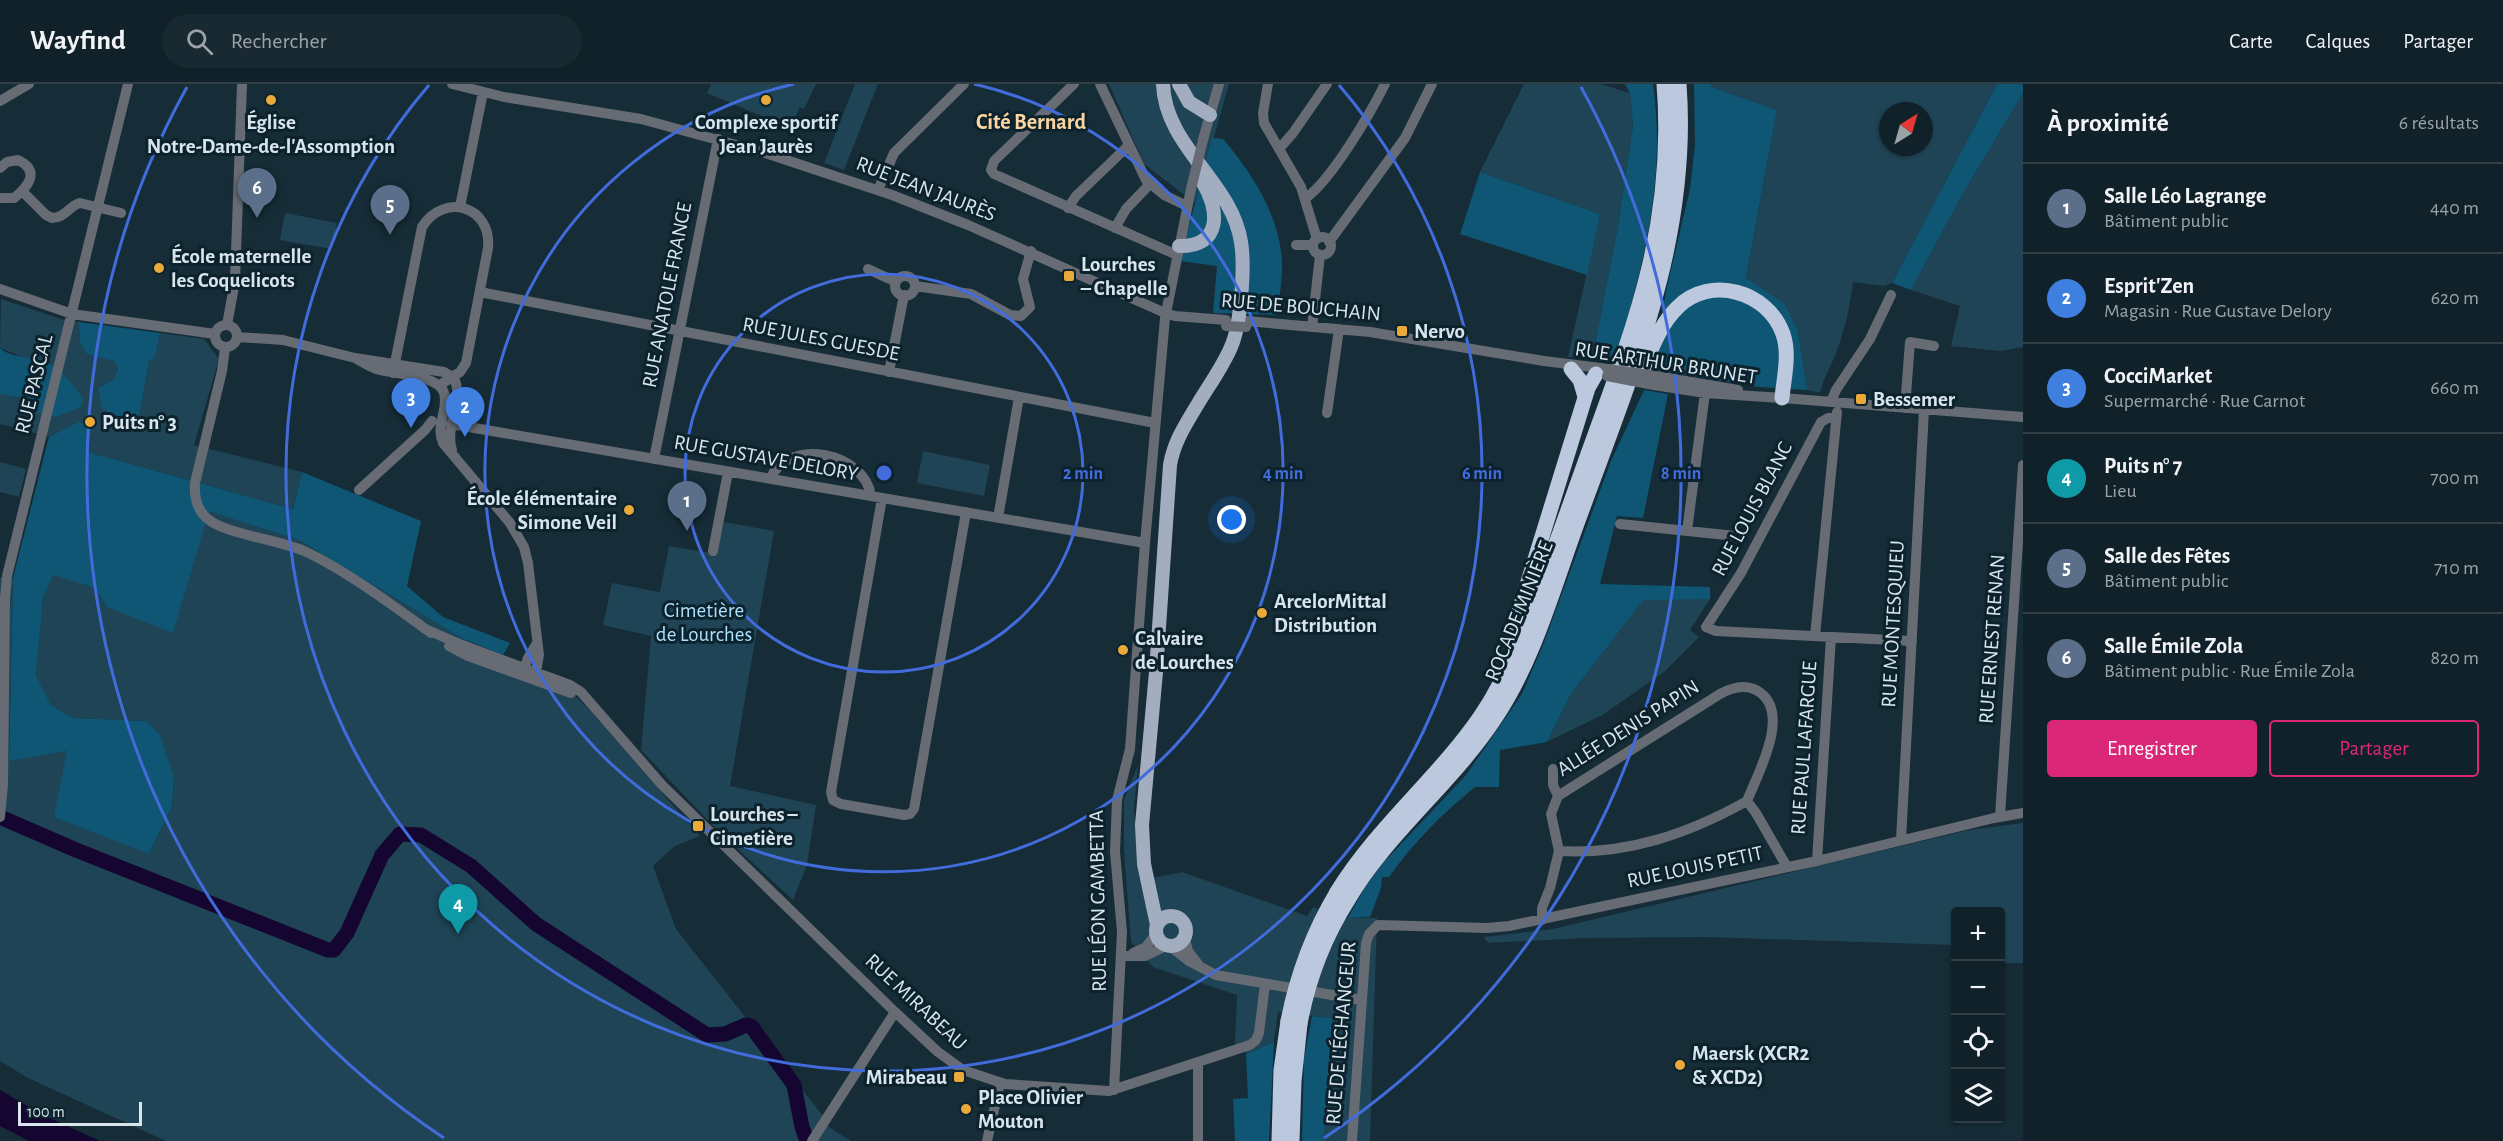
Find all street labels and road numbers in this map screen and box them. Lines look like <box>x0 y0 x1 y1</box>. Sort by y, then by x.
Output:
street label: RUE JEAN JAURÈS <box>853 151 999 225</box>
street label: RUE ANATOLE FRANCE <box>639 200 695 390</box>
street label: RUE DE BOUCHAIN <box>1220 290 1382 324</box>
street label: RUE JULES GUESDE <box>741 313 901 365</box>
street label: RUE PASCAL <box>12 332 57 436</box>
street label: RUE ARTHUR BRUNET <box>1573 338 1759 388</box>
street label: RUE GUSTAVE DELORY <box>672 431 860 485</box>
street label: RUE LOUIS BLANC <box>1708 438 1796 579</box>
street label: ROCADE MINIÈRE <box>1479 537 1557 684</box>
street label: RUE MONTESQUIEU <box>1878 540 1908 708</box>
street label: RUE ERNEST RENAN <box>1976 553 2008 725</box>
street label: RUE PAUL LAFARGUE <box>1787 661 1821 835</box>
street label: ALLÉE DENIS PAPIN <box>1552 674 1703 780</box>
street label: RUE LÉON GAMBETTA <box>1084 810 1110 992</box>
street label: RUE LOUIS PETIT <box>1625 842 1765 892</box>
street label: RUE DE L'ÉCHANGEUR <box>1321 940 1359 1126</box>
street label: RUE MIRABEAU <box>861 950 971 1054</box>

